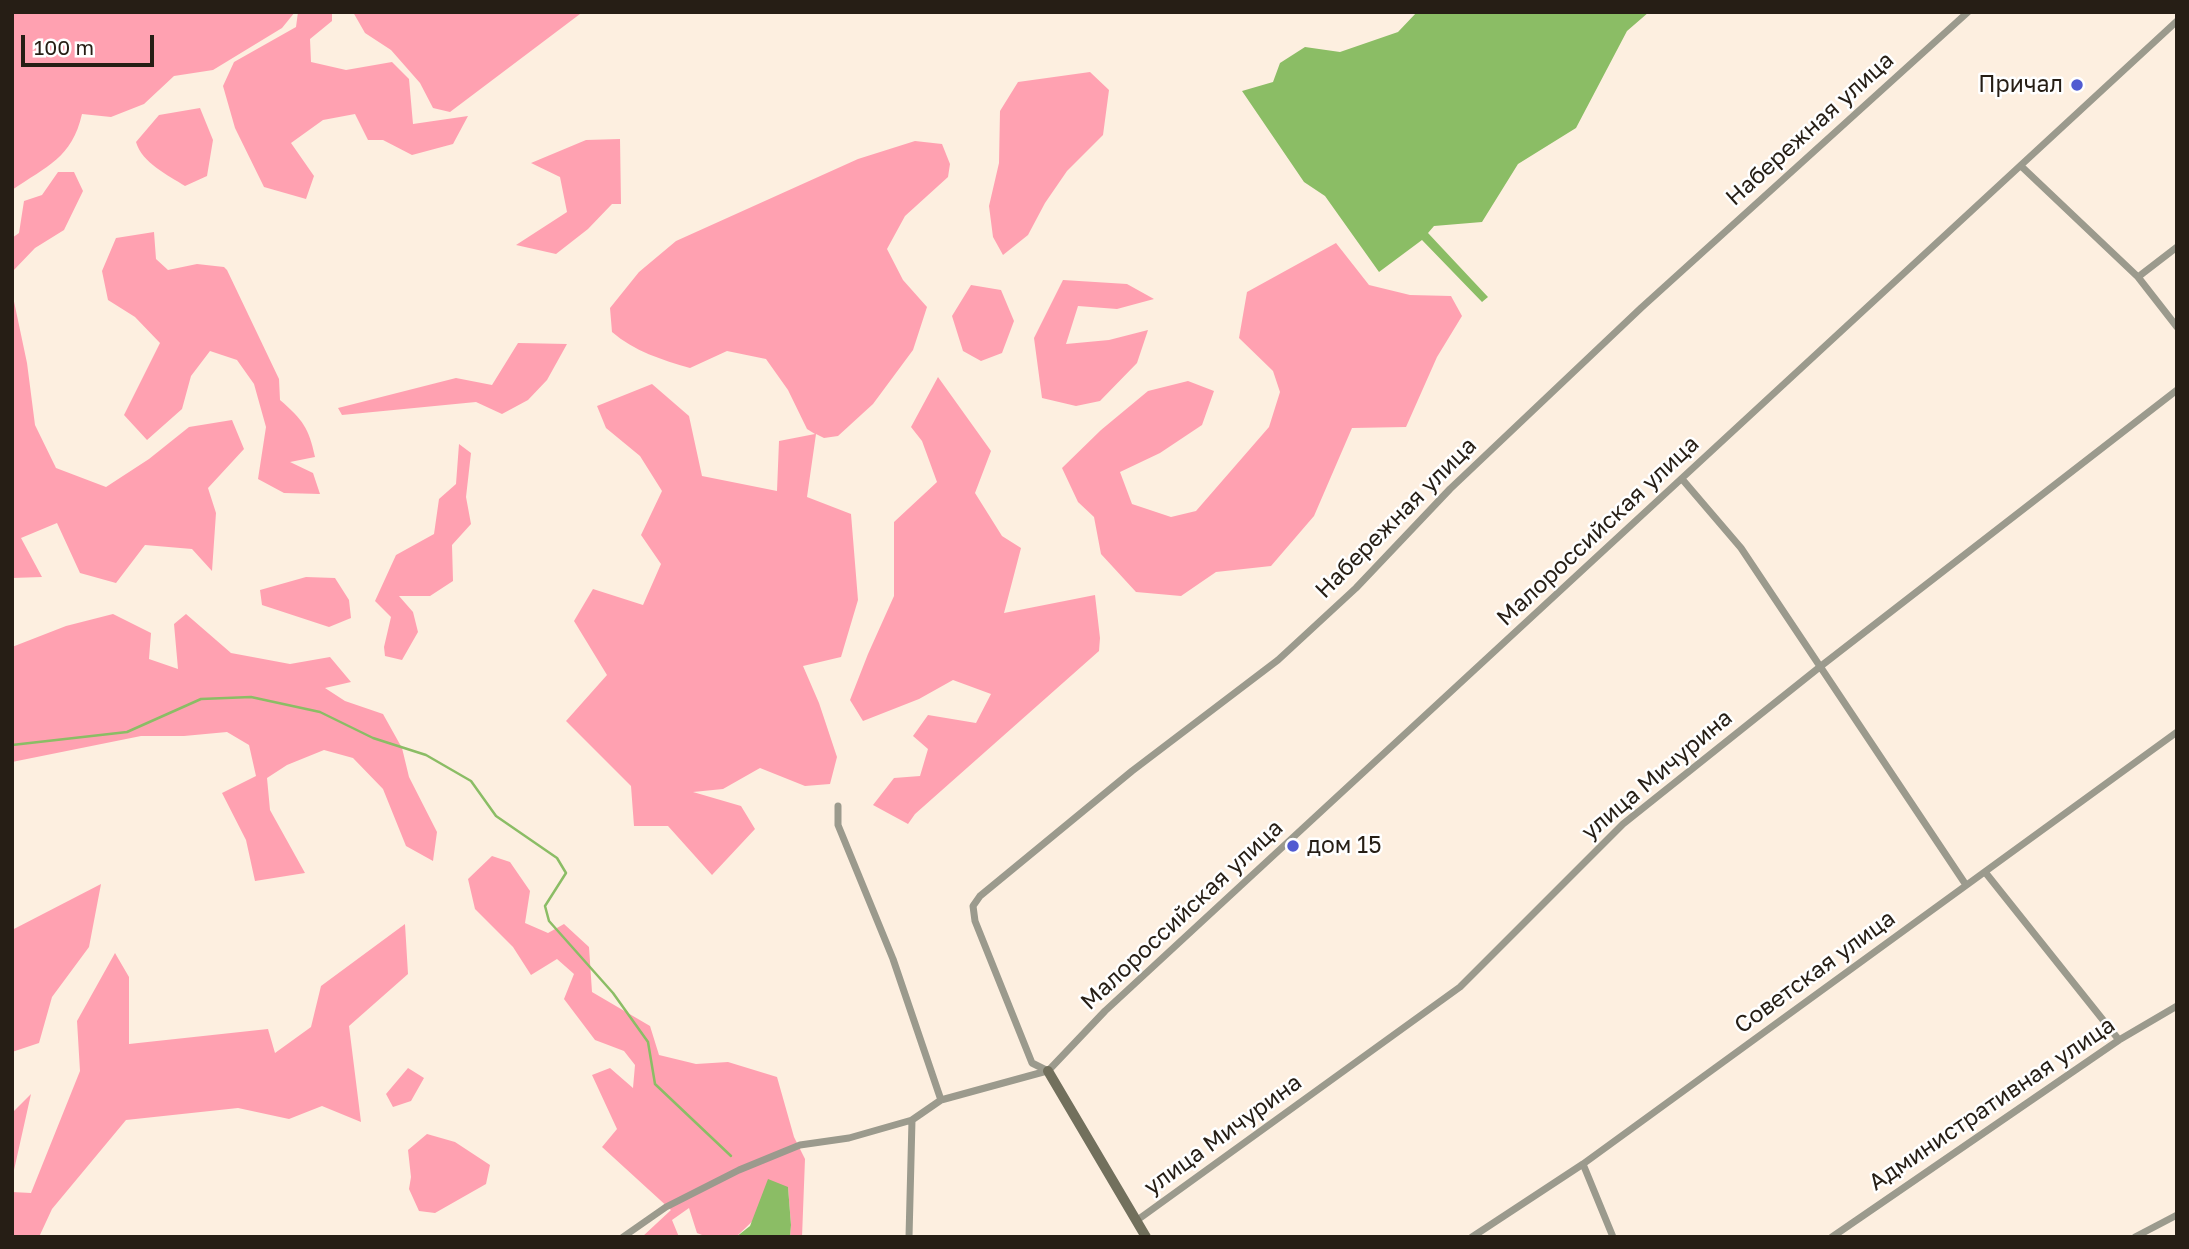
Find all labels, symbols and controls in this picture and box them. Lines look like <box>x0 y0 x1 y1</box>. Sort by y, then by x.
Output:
scale bar <box>24 21 158 65</box>
text: 100 m <box>34 34 94 60</box>
street label: Набережная улица <box>1720 46 1900 212</box>
place label: Причал <box>1978 71 2063 99</box>
marker: Причал <box>2069 77 2085 93</box>
street label: Малороссийская улица <box>1491 430 1705 632</box>
street label: Набережная улица <box>1310 432 1482 604</box>
street label: улица Мичурина <box>1576 704 1738 846</box>
street label: Малороссийская улица <box>1075 814 1289 1016</box>
place label: дом 15 <box>1307 832 1382 860</box>
marker: дом 15 <box>1285 838 1301 854</box>
street label: Советская улица <box>1729 905 1901 1039</box>
street label: Административная улица <box>1864 1011 2120 1197</box>
street label: улица Мичурина <box>1139 1069 1307 1201</box>

